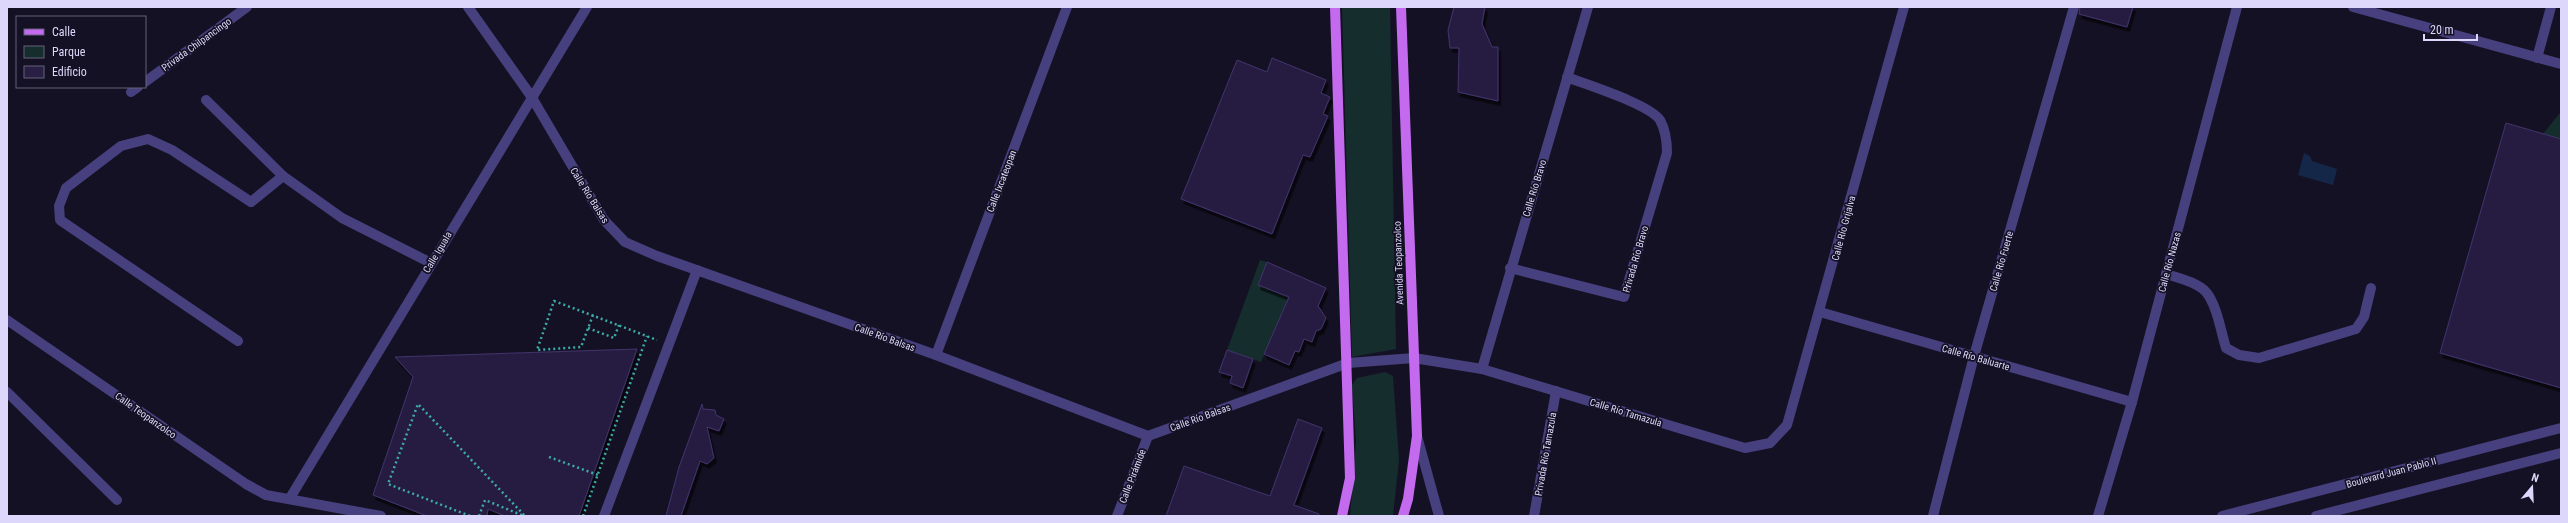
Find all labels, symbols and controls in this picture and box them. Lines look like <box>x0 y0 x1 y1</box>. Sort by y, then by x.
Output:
street label: Privada Chilpancingo <box>159 15 233 73</box>
legend <box>16 16 146 88</box>
scale bar <box>2424 16 2477 42</box>
text: 20 m <box>2430 23 2454 37</box>
text: Calle <box>52 25 76 39</box>
text: Parque <box>52 45 86 59</box>
text: Edificio <box>52 65 87 79</box>
street label: Calle Ixcateopan <box>985 149 1018 214</box>
street label: Calle Río Bravo <box>1521 158 1548 218</box>
street label: Calle Río Balsas <box>568 165 611 225</box>
street label: Calle Río Grijalva <box>1830 194 1857 262</box>
street label: Avenida Teopanzolco <box>1392 221 1405 305</box>
street label: Privada Río Bravo <box>1621 224 1650 294</box>
street label: Calle Iguala <box>421 229 454 275</box>
street label: Calle Río Fuerte <box>1988 229 2015 293</box>
street label: Calle Río Nazas <box>2156 230 2183 293</box>
street label: Calle Río Balsas <box>853 321 917 354</box>
street label: Calle Río Baluarte <box>1941 343 2011 373</box>
street label: Calle Teopanzolco <box>113 390 178 441</box>
street label: Calle Río Tamazula <box>1588 396 1663 429</box>
street label: Calle Río Balsas <box>1168 401 1232 433</box>
street label: Privada Río Tamazula <box>1533 411 1558 497</box>
street label: Calle Pirámide <box>1117 447 1148 505</box>
street label: Boulevard Juan Pablo II <box>2345 455 2437 490</box>
north arrow <box>2512 467 2552 507</box>
text: N <box>2530 471 2541 485</box>

